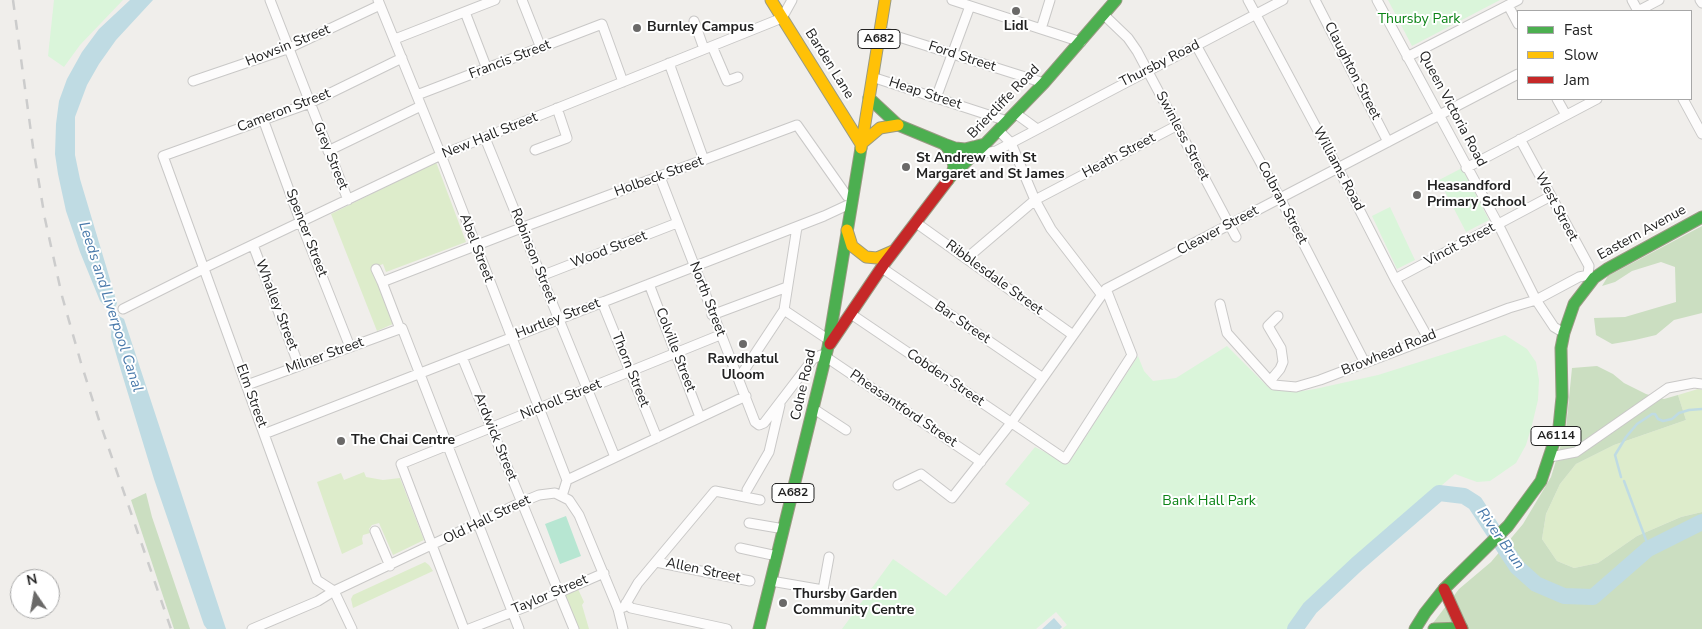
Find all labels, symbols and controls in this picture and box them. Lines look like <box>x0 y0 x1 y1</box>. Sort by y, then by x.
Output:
marker: Lidl <box>1010 5 1022 17</box>
legend <box>1517 10 1692 100</box>
park label: Thursby Park <box>1378 12 1460 28</box>
place label: Lidl <box>1004 19 1028 35</box>
street label: Claughton Street <box>1320 19 1384 123</box>
place label: Burnley Campus <box>647 20 754 36</box>
text: Fast <box>1564 20 1592 40</box>
street label: Howsin Street <box>243 21 333 71</box>
marker: Burnley Campus <box>631 22 643 34</box>
street label: Barden Lane <box>801 26 857 102</box>
road number: A682 <box>858 30 900 48</box>
street label: Francis Street <box>467 37 553 83</box>
street label: Thursby Road <box>1117 37 1203 91</box>
street label: Ford Street <box>926 38 998 76</box>
text: Slow <box>1564 45 1598 65</box>
street label: Queen Victoria Road <box>1414 48 1490 170</box>
street label: Briercliffe Road <box>964 61 1044 143</box>
text: Jam <box>1564 70 1590 90</box>
street label: Heap Street <box>887 74 963 114</box>
street label: Cameron Street <box>235 86 333 136</box>
street label: Swinless Street <box>1152 89 1212 183</box>
street label: New Hall Street <box>440 109 540 163</box>
street label: Grey Street <box>309 120 351 192</box>
street label: Williams Road <box>1309 124 1367 214</box>
street label: Heath Street <box>1080 130 1158 182</box>
place label: St Andrew with St Margaret and St James <box>916 151 1065 184</box>
street label: Holbeck Street <box>612 153 706 201</box>
street label: Colbran Street <box>1253 159 1311 247</box>
marker: St Andrew with St Margaret and St James <box>900 161 912 173</box>
street label: West Street <box>1531 170 1581 244</box>
place label: Heasandford Primary School <box>1427 179 1526 212</box>
street label: Spencer Street <box>282 187 330 279</box>
marker: Heasandford Primary School <box>1411 189 1423 201</box>
street label: Eastern Avenue <box>1595 202 1689 264</box>
street label: Cleaver Street <box>1174 203 1262 259</box>
street label: Robinson Street <box>506 206 560 306</box>
street label: Abel Street <box>455 211 497 285</box>
street label: Vincit Street <box>1422 219 1498 271</box>
water label: Leeds and Liverpool Canal <box>74 220 146 394</box>
street label: Wood Street <box>569 228 649 272</box>
street label: Ribblesdale Street <box>942 237 1046 319</box>
street label: Whalley Street <box>251 257 301 353</box>
street label: North Street <box>685 259 729 339</box>
street label: Hurtley Street <box>513 295 603 343</box>
street label: Bar Street <box>931 298 993 348</box>
street label: Colville Street <box>651 306 699 394</box>
street label: Browhead Road <box>1339 326 1439 380</box>
street label: Thorn Street <box>607 330 653 410</box>
street label: Milner Street <box>284 334 366 378</box>
marker: Rawdhatul Uloom <box>737 338 749 350</box>
street label: Cobden Street <box>903 346 987 410</box>
street label: Colne Road <box>788 348 820 422</box>
place label: Rawdhatul Uloom <box>707 352 779 384</box>
street label: Elm Street <box>232 362 270 430</box>
street label: Pheasantford Street <box>846 367 960 451</box>
street label: Nicholl Street <box>518 376 604 424</box>
street label: Ardwick Street <box>470 390 520 484</box>
road number: A6114 <box>1531 426 1581 446</box>
place label: The Chai Centre <box>351 433 455 449</box>
marker: The Chai Centre <box>335 435 347 447</box>
road number: A682 <box>772 483 814 502</box>
street label: Old Hall Street <box>441 492 533 548</box>
park label: Bank Hall Park <box>1162 494 1256 510</box>
water label: River Brun <box>1472 505 1528 573</box>
street label: Allen Street <box>664 555 742 587</box>
north arrow <box>10 569 60 619</box>
text: N <box>25 569 39 590</box>
street label: Taylor Street <box>510 572 590 618</box>
place label: Thursby Garden Community Centre <box>793 587 914 620</box>
marker: Thursby Garden Community Centre <box>777 597 789 609</box>

